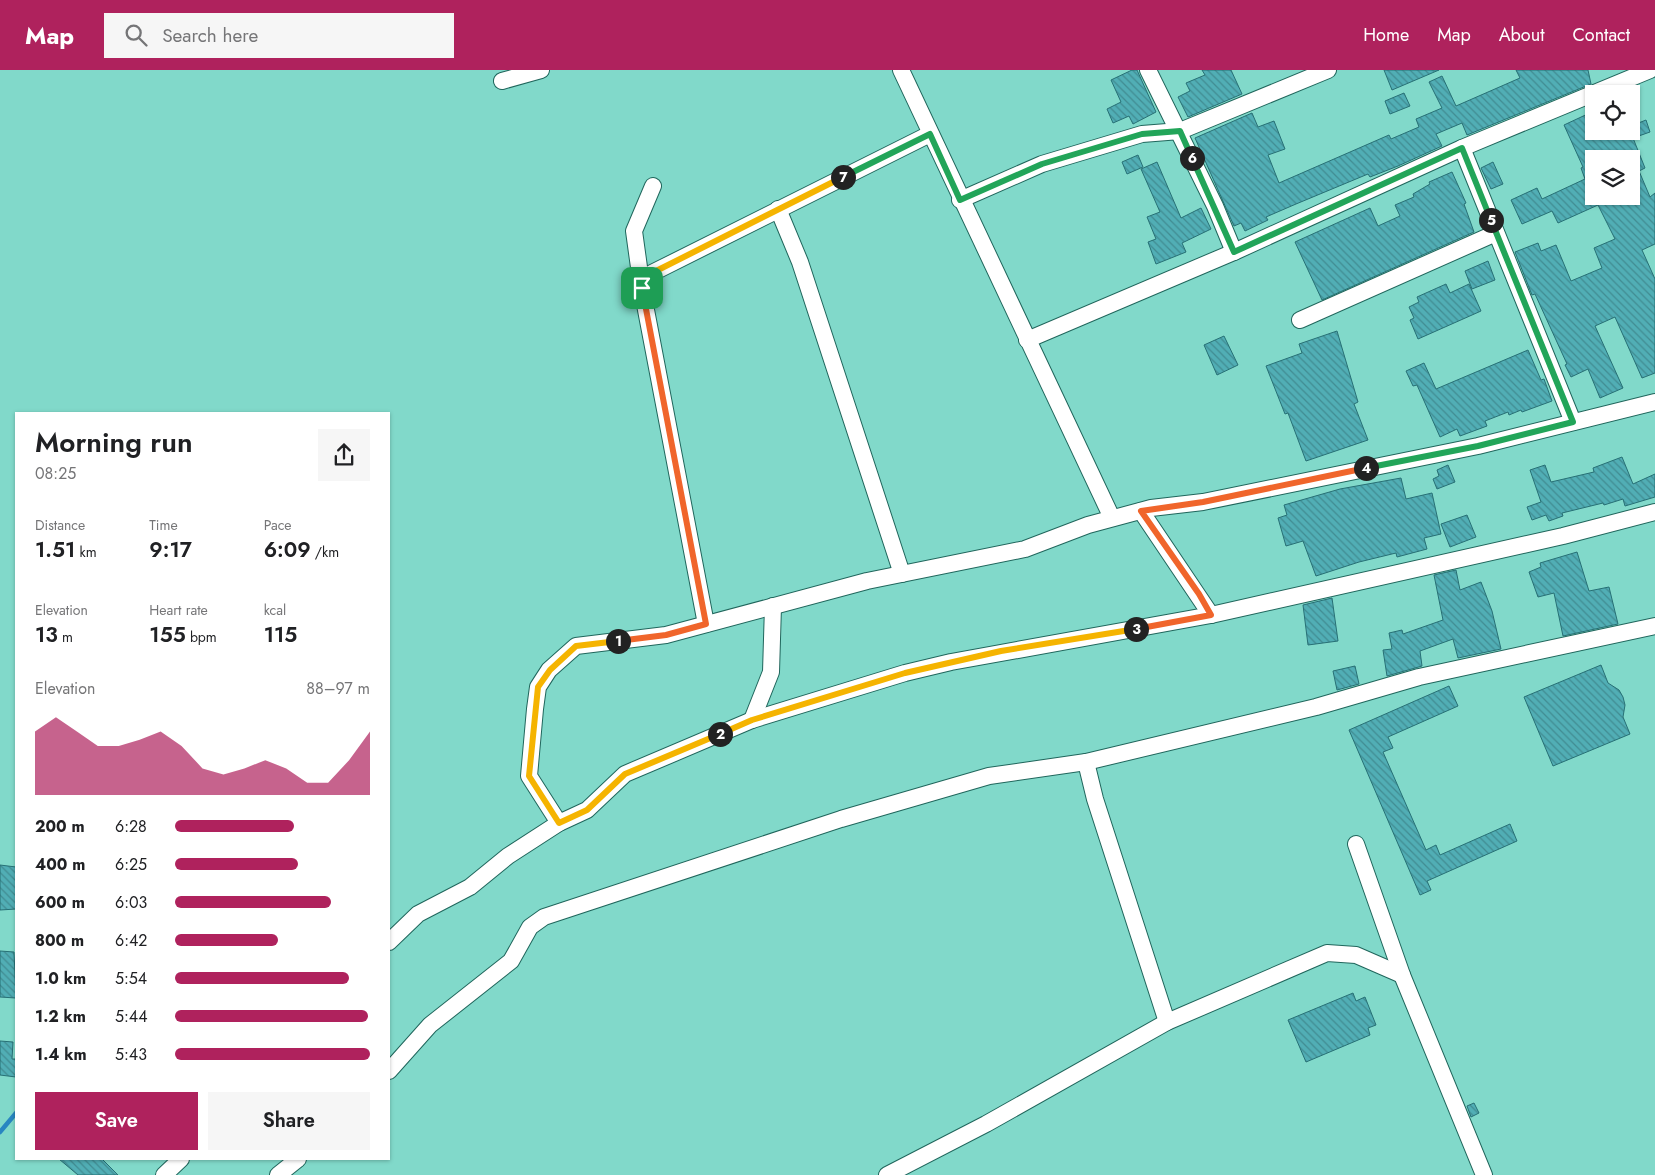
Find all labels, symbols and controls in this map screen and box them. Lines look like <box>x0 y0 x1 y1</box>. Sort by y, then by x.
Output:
search box <box>104 13 454 58</box>
text: Map <box>25 18 74 53</box>
icon: search <box>122 21 150 49</box>
text: Search here <box>162 22 258 49</box>
text: Home <box>1363 22 1409 48</box>
text: Map <box>1437 22 1471 48</box>
text: About <box>1499 22 1544 48</box>
text: Contact <box>1572 22 1630 48</box>
map controls <box>1585 85 1640 205</box>
button: locate <box>1585 85 1640 140</box>
pin: 6 <box>1180 146 1204 170</box>
text: 6 <box>1188 148 1197 168</box>
button: layers <box>1585 150 1640 205</box>
pin: 7 <box>830 164 856 190</box>
text: 7 <box>839 167 848 187</box>
pin: 5 <box>1478 208 1504 232</box>
text: 5 <box>1487 210 1496 230</box>
pin <box>621 267 663 309</box>
icon: arrive <box>628 274 656 302</box>
text: Morning run <box>35 422 193 463</box>
button: share <box>318 429 370 481</box>
pin: 4 <box>1354 456 1378 480</box>
text: 4 <box>1362 458 1371 478</box>
text: 08:25 <box>35 462 76 485</box>
text: Distance <box>35 515 85 535</box>
text: Time <box>149 515 178 535</box>
text: Pace <box>264 515 292 535</box>
text: 1.51 <box>35 535 75 565</box>
text: 9:17 <box>149 535 192 565</box>
text: 6:09 <box>264 535 311 565</box>
text: km <box>75 542 97 562</box>
text: /km <box>311 542 339 562</box>
text: Elevation <box>35 600 88 620</box>
text: Heart rate <box>149 600 208 620</box>
text: kcal <box>264 600 286 620</box>
pin: 3 <box>1124 616 1148 642</box>
text: 3 <box>1132 619 1141 639</box>
text: 13 <box>35 620 58 650</box>
text: 155 <box>149 620 186 650</box>
text: 115 <box>264 620 297 650</box>
text: m <box>58 627 73 647</box>
text: bpm <box>186 627 217 647</box>
pin: 1 <box>606 628 630 654</box>
text: 1 <box>615 631 622 651</box>
text: Elevation <box>35 677 95 700</box>
text: 88–97 m <box>306 677 370 700</box>
pin: 2 <box>708 722 732 746</box>
text: 2 <box>716 724 725 744</box>
text: 200 m <box>35 815 85 838</box>
text: 6:28 <box>115 815 147 838</box>
text: 400 m <box>35 853 85 876</box>
text: 6:25 <box>115 853 147 876</box>
text: 600 m <box>35 891 85 914</box>
text: 6:03 <box>115 891 147 914</box>
text: 800 m <box>35 929 84 952</box>
text: 6:42 <box>115 929 147 952</box>
text: 1.0 km <box>35 967 86 990</box>
text: 5:54 <box>115 967 147 990</box>
text: 1.2 km <box>35 1005 86 1028</box>
text: 5:44 <box>115 1005 147 1028</box>
text: 1.4 km <box>35 1043 87 1066</box>
text: 5:43 <box>115 1043 147 1066</box>
button: Save <box>35 1092 198 1150</box>
button: Share <box>208 1092 370 1150</box>

